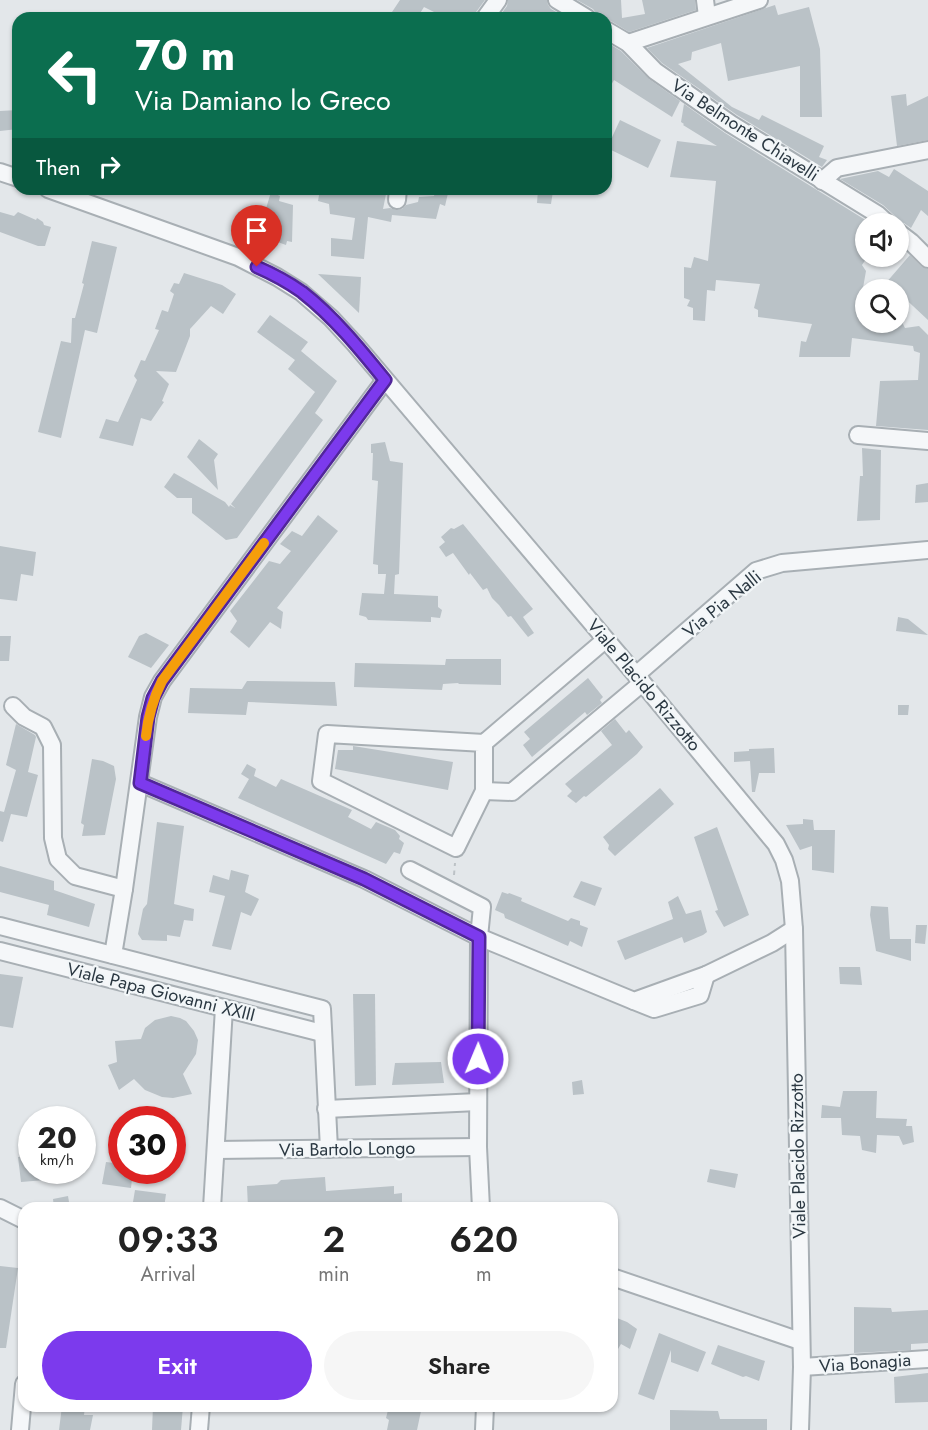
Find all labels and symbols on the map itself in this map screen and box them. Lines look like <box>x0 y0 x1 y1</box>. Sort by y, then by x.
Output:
street label: Via Belmonte Chiavelli <box>666 72 824 188</box>
pin <box>231 205 282 267</box>
street label: Via Pia Nalli <box>677 564 767 644</box>
street label: Viale Placido Rizzotto <box>581 613 707 757</box>
street label: Viale Papa Giovanni XXIII <box>64 956 258 1028</box>
position arrow <box>446 1027 510 1091</box>
street label: Viale Placido Rizzotto <box>784 1073 812 1239</box>
speed limit sign: 30 <box>108 1106 186 1184</box>
street label: Via Bartolo Longo <box>279 1135 416 1163</box>
street label: Via Bonagia <box>818 1347 912 1379</box>

